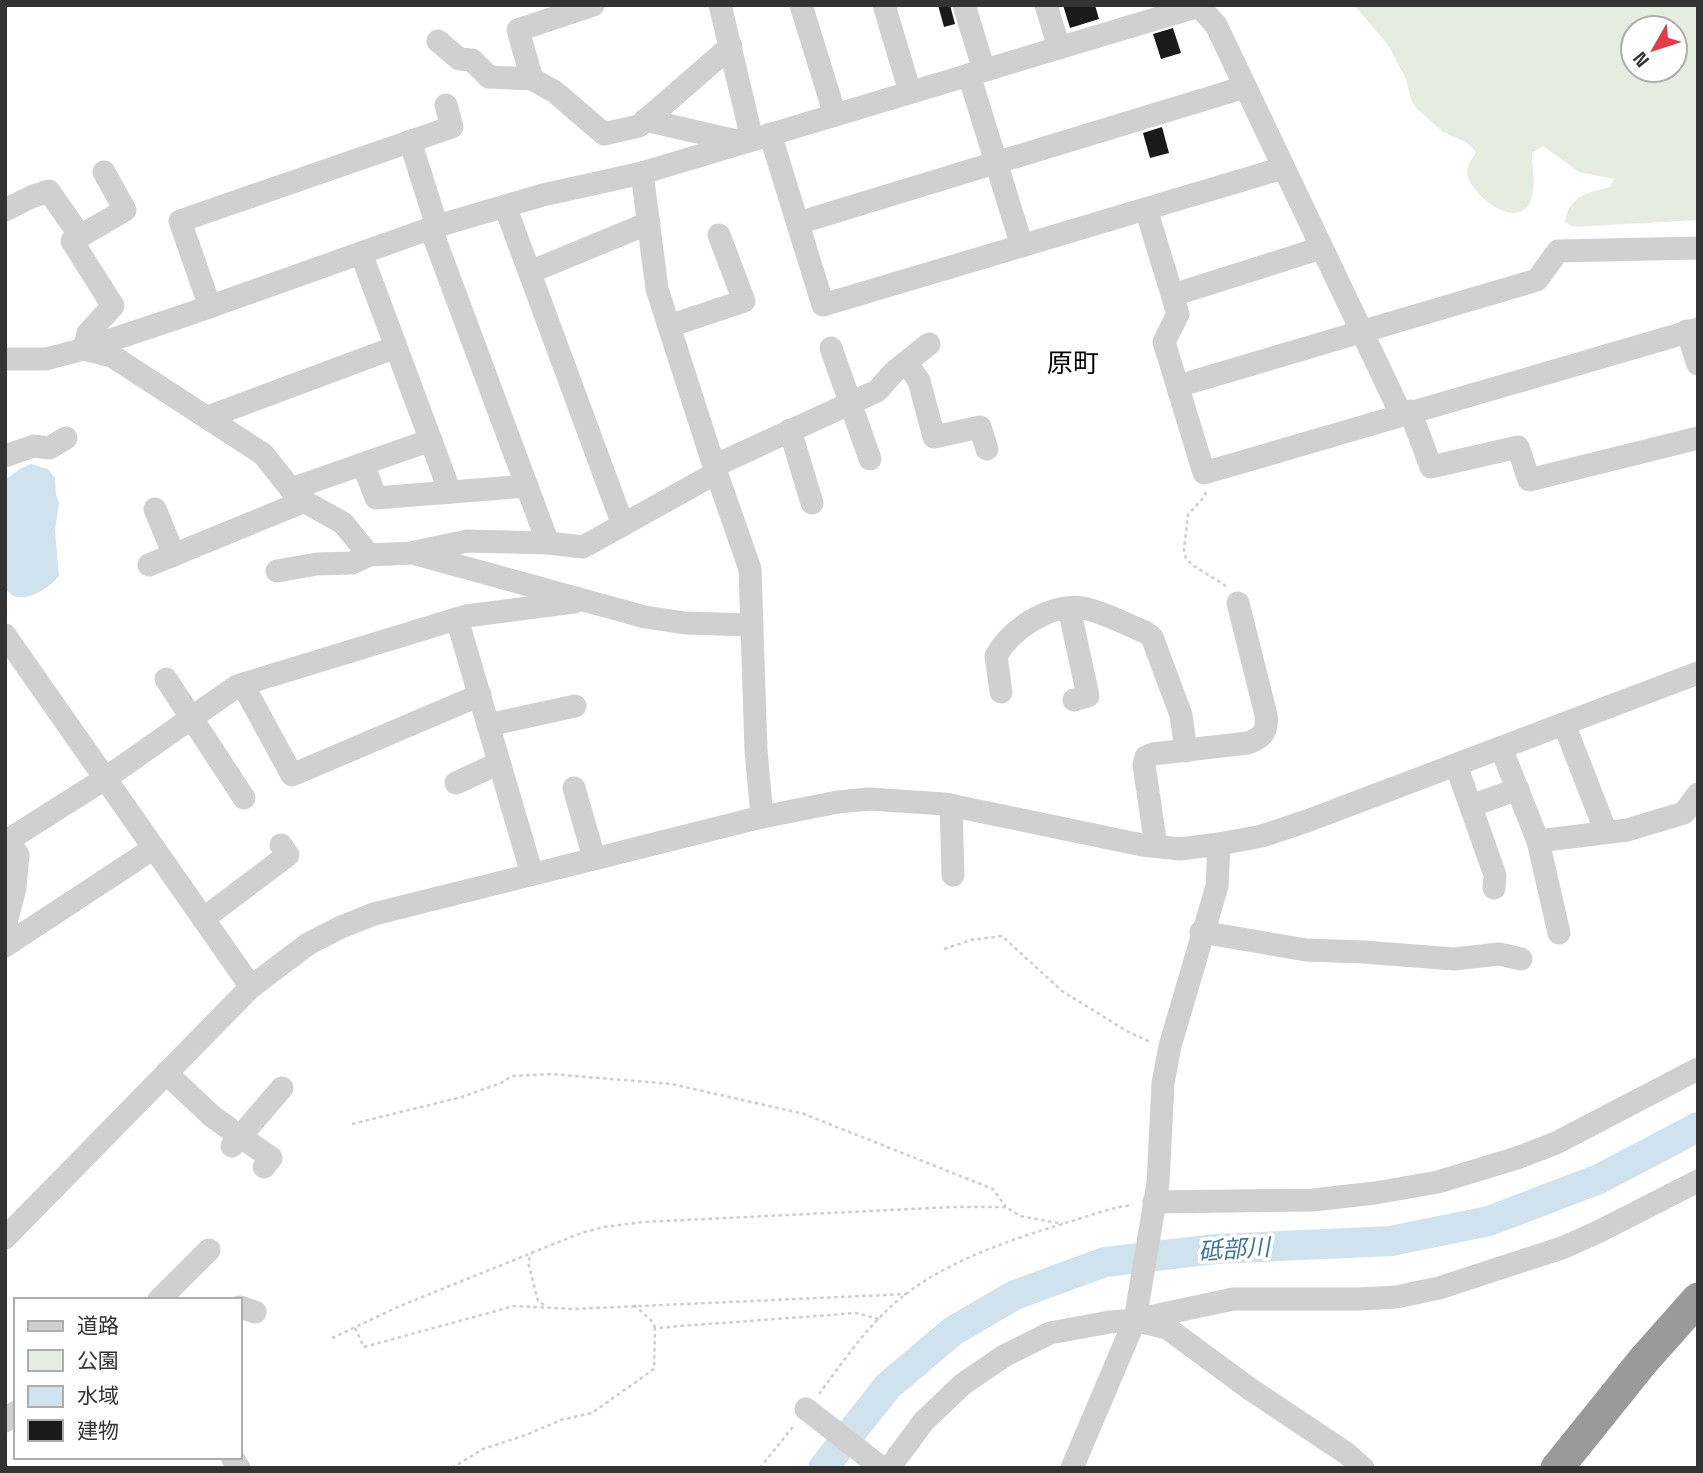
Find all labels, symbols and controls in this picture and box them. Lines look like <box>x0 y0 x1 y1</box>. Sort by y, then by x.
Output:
north arrow <box>1619 14 1689 84</box>
text: N <box>1627 47 1655 72</box>
district label: 原町 <box>1047 346 1099 380</box>
water label: 砥部川 <box>1197 1231 1274 1267</box>
legend <box>14 1298 242 1459</box>
text: 道路 <box>77 1312 119 1339</box>
text: 公園 <box>77 1347 119 1374</box>
text: 水域 <box>77 1382 119 1409</box>
text: 建物 <box>77 1417 119 1444</box>

